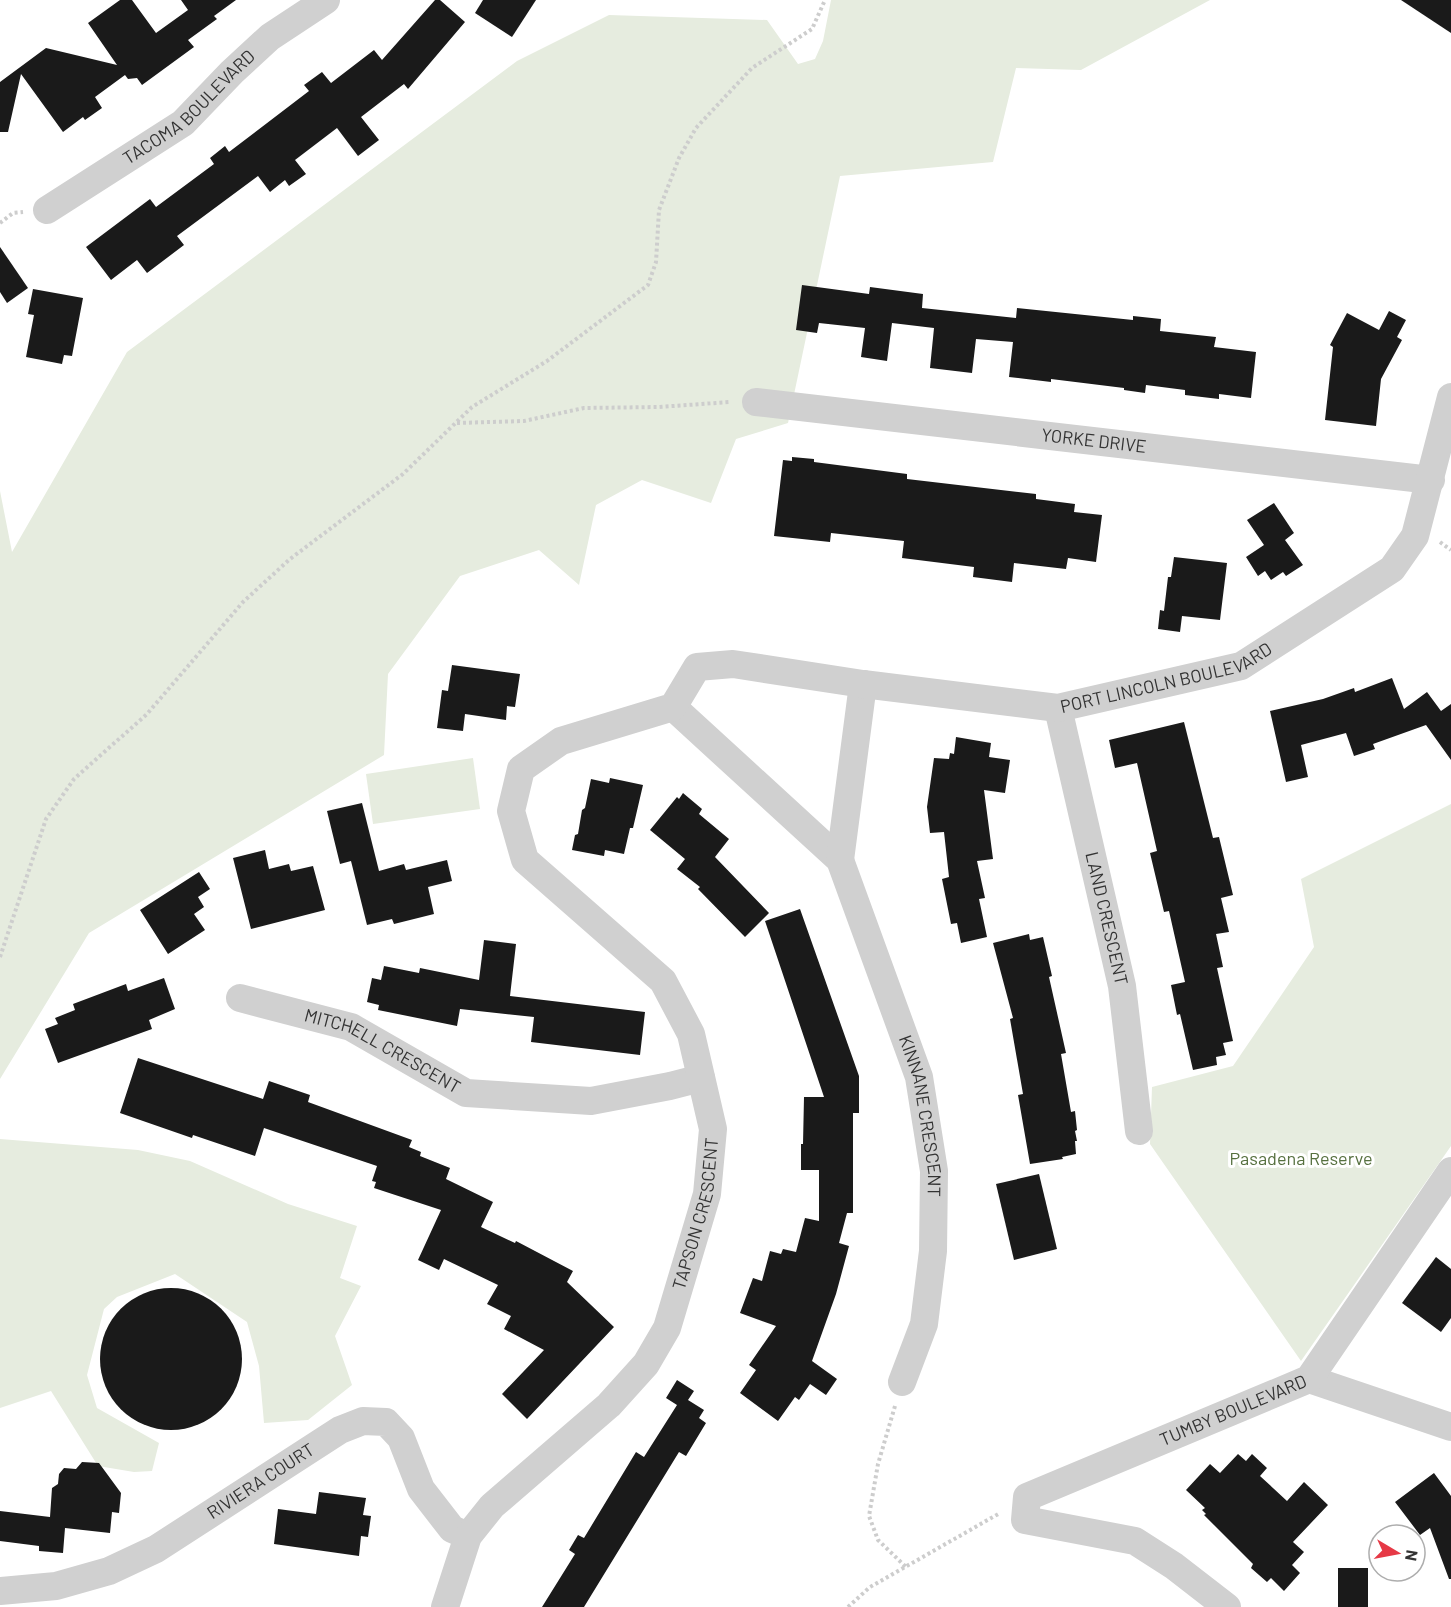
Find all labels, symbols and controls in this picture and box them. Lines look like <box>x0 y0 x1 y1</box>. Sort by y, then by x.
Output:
street label: TACOMA BOULEVARD <box>118 45 259 169</box>
street label: YORKE DRIVE <box>1040 423 1148 457</box>
street label: PORT LINCOLN BOULEVARD <box>1058 637 1276 717</box>
street label: LAND CRESCENT <box>1081 849 1133 987</box>
street label: MITCHELL CRESCENT <box>302 1003 465 1098</box>
street label: KINNANE CRESCENT <box>895 1032 946 1197</box>
street label: TAPSON CRESCENT <box>667 1137 722 1292</box>
park label: Pasadena Reserve <box>1229 1147 1373 1169</box>
street label: TUMBY BOULEVARD <box>1156 1369 1310 1450</box>
street label: RIVIERA COURT <box>203 1438 318 1523</box>
north arrow <box>1367 1523 1427 1583</box>
text: N <box>1402 1549 1423 1563</box>

